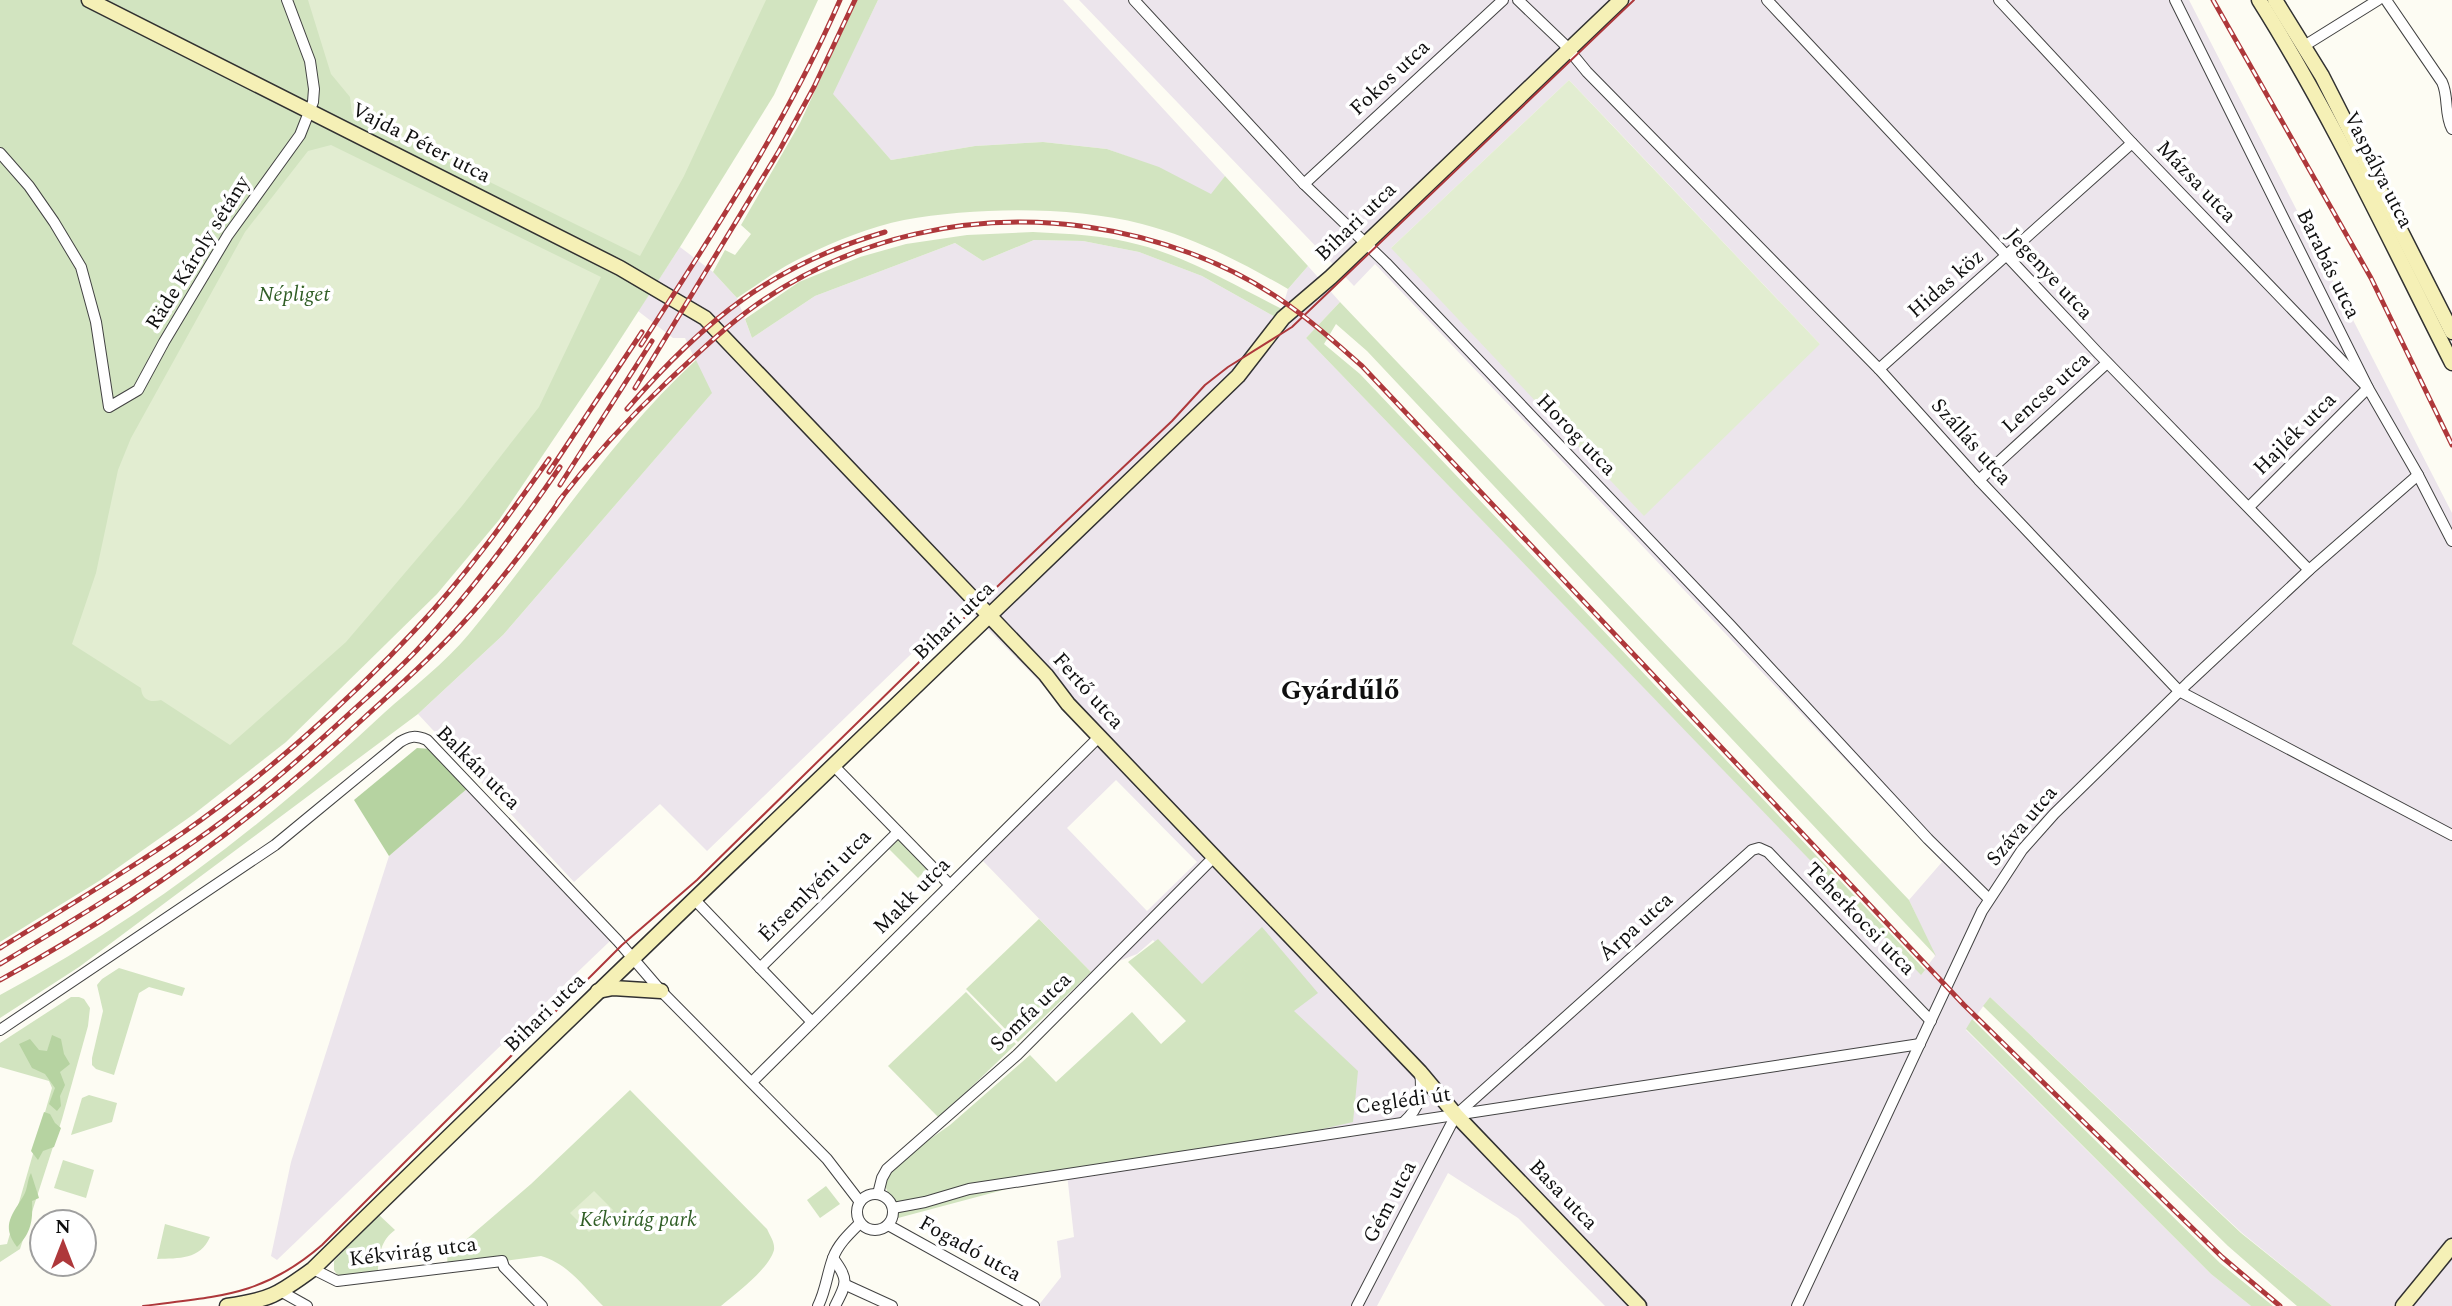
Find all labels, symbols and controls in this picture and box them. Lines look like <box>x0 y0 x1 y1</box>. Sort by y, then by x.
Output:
street label: Fokos utca <box>1342 32 1438 124</box>
street label: Vajda Péter utca <box>346 94 497 192</box>
street label: Vaspálya utca <box>2335 106 2421 235</box>
street label: Mázsa utca <box>2148 133 2244 231</box>
street label: Räde Károly sétány <box>138 169 259 336</box>
street label: Bihari utca <box>1308 174 1404 269</box>
street label: Barabás utca <box>2288 204 2369 325</box>
street label: Jegenye utca <box>1998 221 2101 328</box>
street label: Hidas köz <box>1901 242 1991 326</box>
park label: Népliget <box>258 279 330 311</box>
street label: Lencse utca <box>1995 344 2098 442</box>
street label: Hajlék utca <box>2246 384 2345 483</box>
street label: Horog utca <box>1528 386 1624 484</box>
street label: Szállás utca <box>1923 391 2020 493</box>
street label: Bihari utca <box>906 573 1002 668</box>
street label: Fertő utca <box>1045 645 1132 737</box>
district label: Gyárdűlő <box>1281 669 1399 712</box>
street label: Balkán utca <box>428 718 528 818</box>
street label: Száva utca <box>1979 778 2066 873</box>
street label: Érsemlyéni utca <box>751 821 880 950</box>
street label: Makk utca <box>866 849 959 942</box>
street label: Teherkocsi utca <box>1797 855 1923 984</box>
street label: Árpa utca <box>1591 884 1681 969</box>
street label: Somfa utca <box>983 964 1080 1059</box>
street label: Bihari utca <box>497 965 593 1060</box>
street label: Ceglédi út <box>1353 1078 1453 1124</box>
street label: Basa utca <box>1521 1152 1606 1238</box>
street label: Gém utca <box>1355 1154 1425 1249</box>
park label: Kékvirág park <box>579 1204 697 1236</box>
north arrow <box>28 1208 98 1278</box>
street label: Fogadó utca <box>913 1208 1028 1291</box>
text: N <box>55 1213 71 1242</box>
street label: Kékvirág utca <box>347 1228 479 1276</box>

